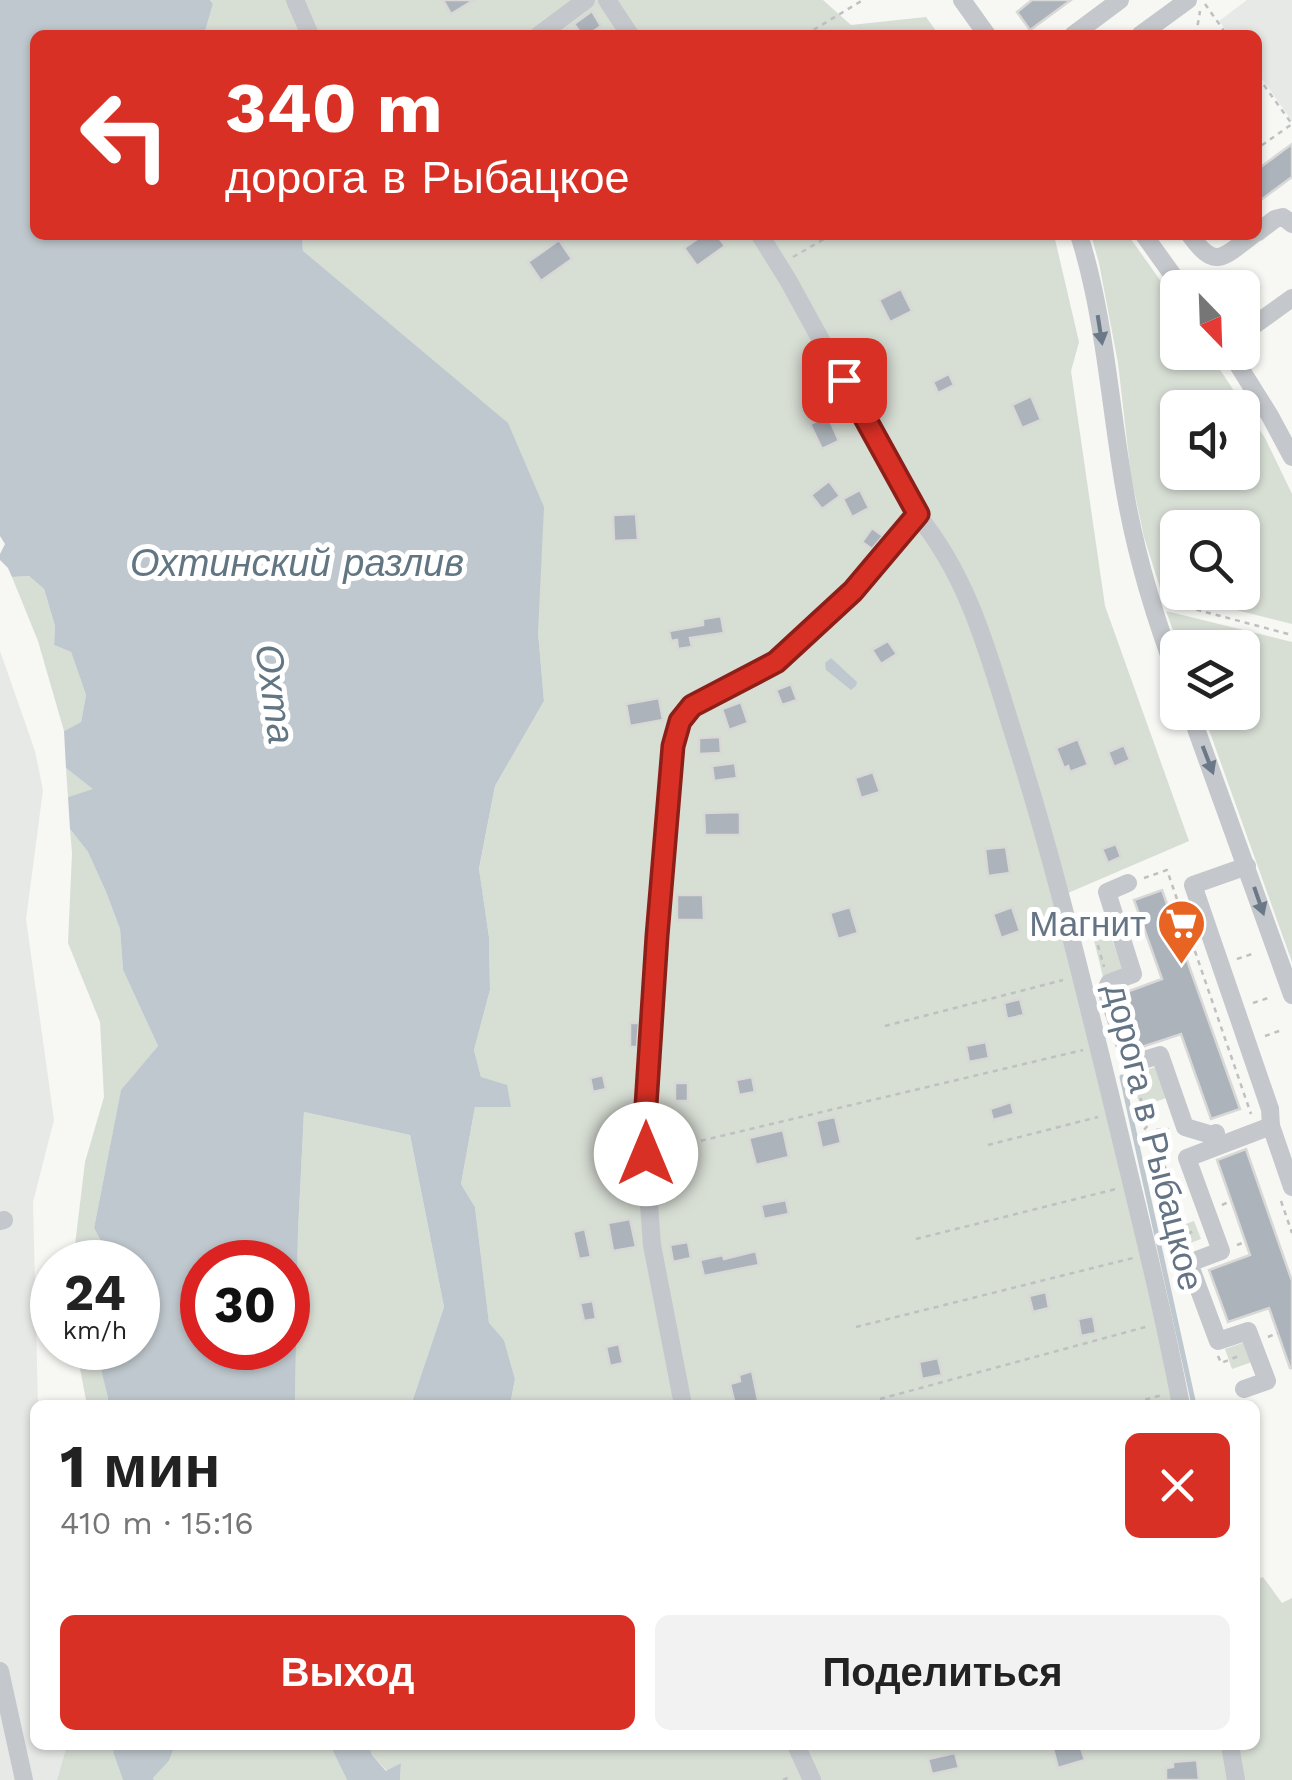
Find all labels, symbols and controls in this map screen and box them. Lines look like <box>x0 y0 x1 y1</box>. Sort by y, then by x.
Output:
text: 340 m <box>225 67 443 149</box>
icon: left <box>60 70 190 200</box>
text: дорога в Рыбацкое <box>225 151 630 204</box>
north arrow <box>1160 270 1260 370</box>
map controls <box>1160 270 1260 730</box>
one-way arrow <box>1092 315 1108 346</box>
pin <box>802 338 887 423</box>
icon: arrive <box>817 353 872 408</box>
button: sound <box>1160 390 1260 490</box>
button: search <box>1160 510 1260 610</box>
water label: Охтинский разлив <box>130 541 464 585</box>
button: layers <box>1160 630 1260 730</box>
water label: Охта <box>246 641 304 747</box>
one-way arrow <box>1201 746 1217 776</box>
one-way arrow <box>1252 886 1267 916</box>
supermarket icon: Магнит <box>1155 898 1207 966</box>
place label: Магнит <box>1029 903 1146 945</box>
street label: дорога в Рыбацкое <box>1096 979 1212 1295</box>
position arrow <box>594 1102 698 1206</box>
speed limit sign: 30 <box>180 1240 310 1370</box>
text: 24 <box>64 1263 126 1322</box>
text: km/h <box>63 1316 127 1345</box>
text: 1 мин <box>60 1431 221 1502</box>
button: close <box>1125 1433 1230 1538</box>
text: 410 m · 15:16 <box>60 1504 254 1542</box>
button: Выход <box>60 1615 635 1730</box>
button: Поделиться <box>655 1615 1230 1730</box>

